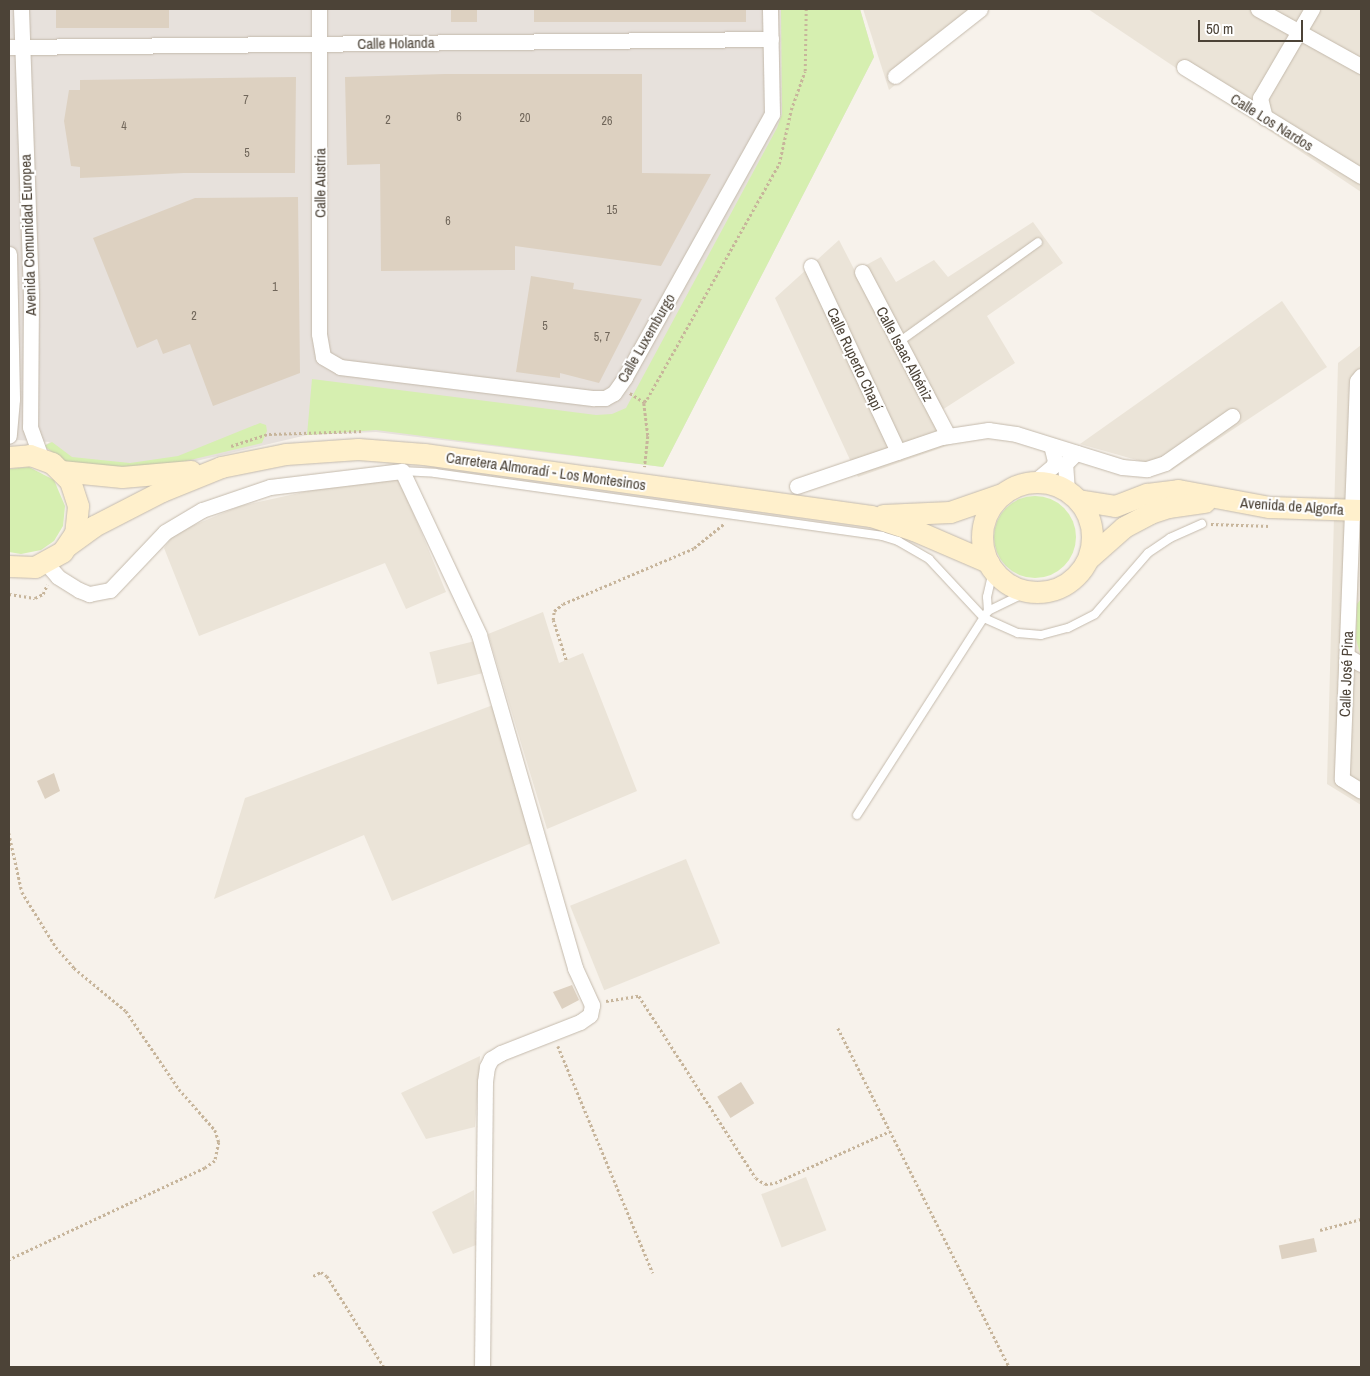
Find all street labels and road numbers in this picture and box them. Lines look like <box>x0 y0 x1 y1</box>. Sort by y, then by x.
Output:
street label: Calle Holanda <box>357 33 435 53</box>
street label: Calle Los Nardos <box>1227 89 1317 155</box>
street label: Calle Austria <box>311 148 329 218</box>
street label: Avenida Comunidad Europea <box>16 154 40 316</box>
street label: Calle Luxemburgo <box>613 290 679 386</box>
street label: Calle Isaac Albéniz <box>872 303 938 405</box>
street label: Calle Ruperto Chapí <box>823 305 887 413</box>
street label: Carretera Almoradí - Los Montesinos <box>445 448 647 494</box>
street label: Avenida de Algorfa <box>1239 493 1345 519</box>
street label: Calle José Pina <box>1336 631 1356 717</box>

